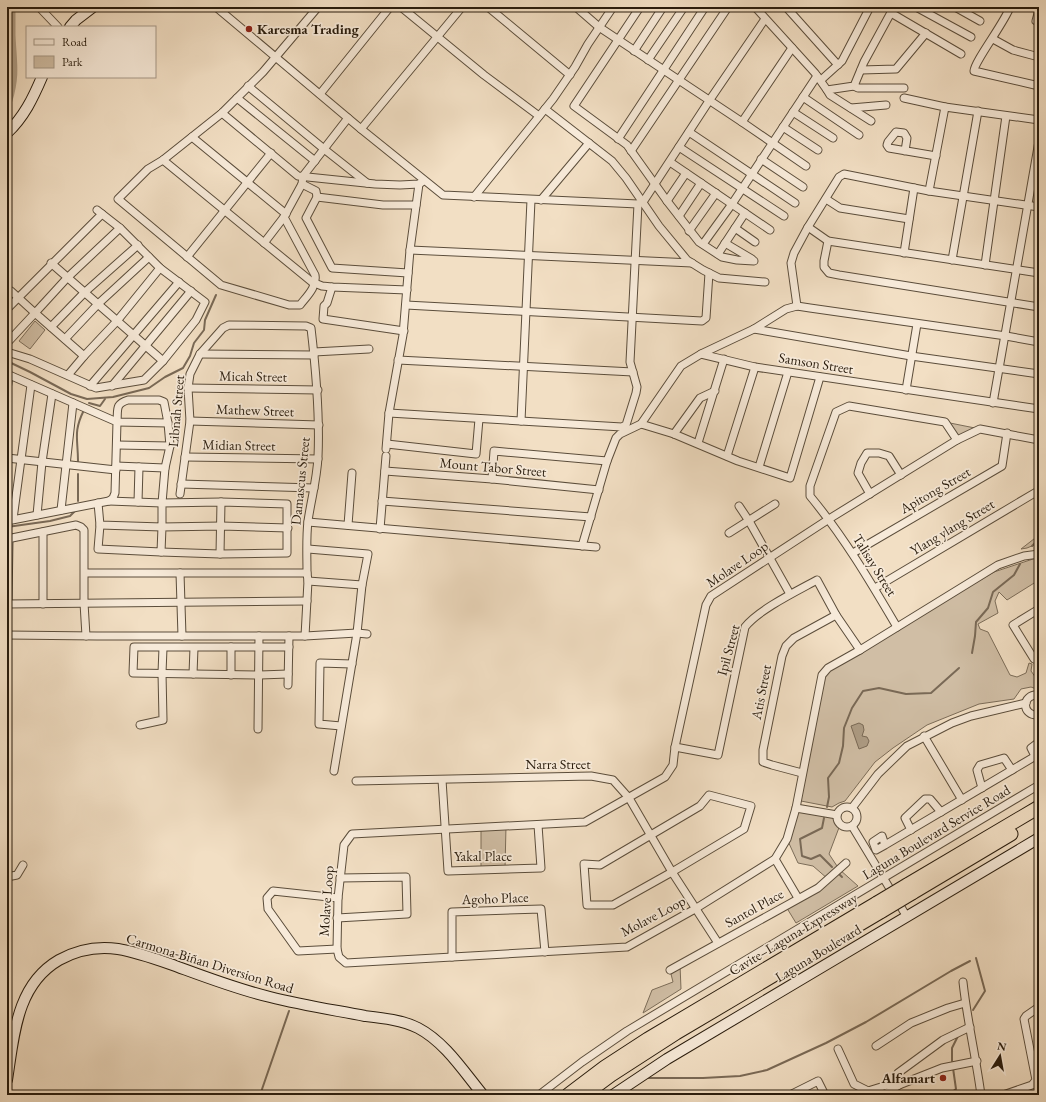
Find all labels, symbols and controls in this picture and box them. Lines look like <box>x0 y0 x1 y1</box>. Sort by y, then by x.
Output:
place label: Karesma Trading <box>257 20 360 38</box>
marker: Karesma Trading <box>244 24 254 34</box>
legend <box>26 26 156 78</box>
text: Road <box>62 34 88 50</box>
text: Park <box>62 54 83 70</box>
street label: Samson Street <box>777 348 855 378</box>
street label: Micah Street <box>219 366 288 386</box>
street label: Libnah Street <box>164 373 188 448</box>
street label: Mathew Street <box>216 400 295 420</box>
street label: Midian Street <box>202 435 276 455</box>
street label: Damascus Street <box>286 436 314 526</box>
street label: Mount Tabor Street <box>439 453 548 481</box>
street label: Apitong Street <box>896 462 974 518</box>
street label: Ylang ylang Street <box>906 494 998 559</box>
street label: Talisay Street <box>849 531 901 600</box>
street label: Molave Loop <box>703 537 771 591</box>
street label: Ipil Street <box>713 622 744 678</box>
street label: Atis Street <box>747 662 775 722</box>
street label: Narra Street <box>525 755 591 773</box>
street label: Laguna Boulevard Service Road <box>859 780 1014 883</box>
street label: Yakal Place <box>454 847 513 865</box>
street label: Molave Loop <box>315 865 337 937</box>
street label: Santol Place <box>722 884 787 931</box>
street label: Agoho Place <box>460 888 529 908</box>
street label: Cavite–Laguna Expressway <box>725 888 861 979</box>
street label: Molave Loop <box>617 891 689 941</box>
street label: Laguna Boulevard <box>772 920 865 986</box>
street label: Carmona-Biñan Diversion Road <box>124 929 297 997</box>
north arrow <box>980 1036 1020 1076</box>
text: N <box>996 1038 1008 1054</box>
place label: Alfamart <box>881 1069 936 1087</box>
marker: Alfamart <box>938 1073 948 1083</box>

